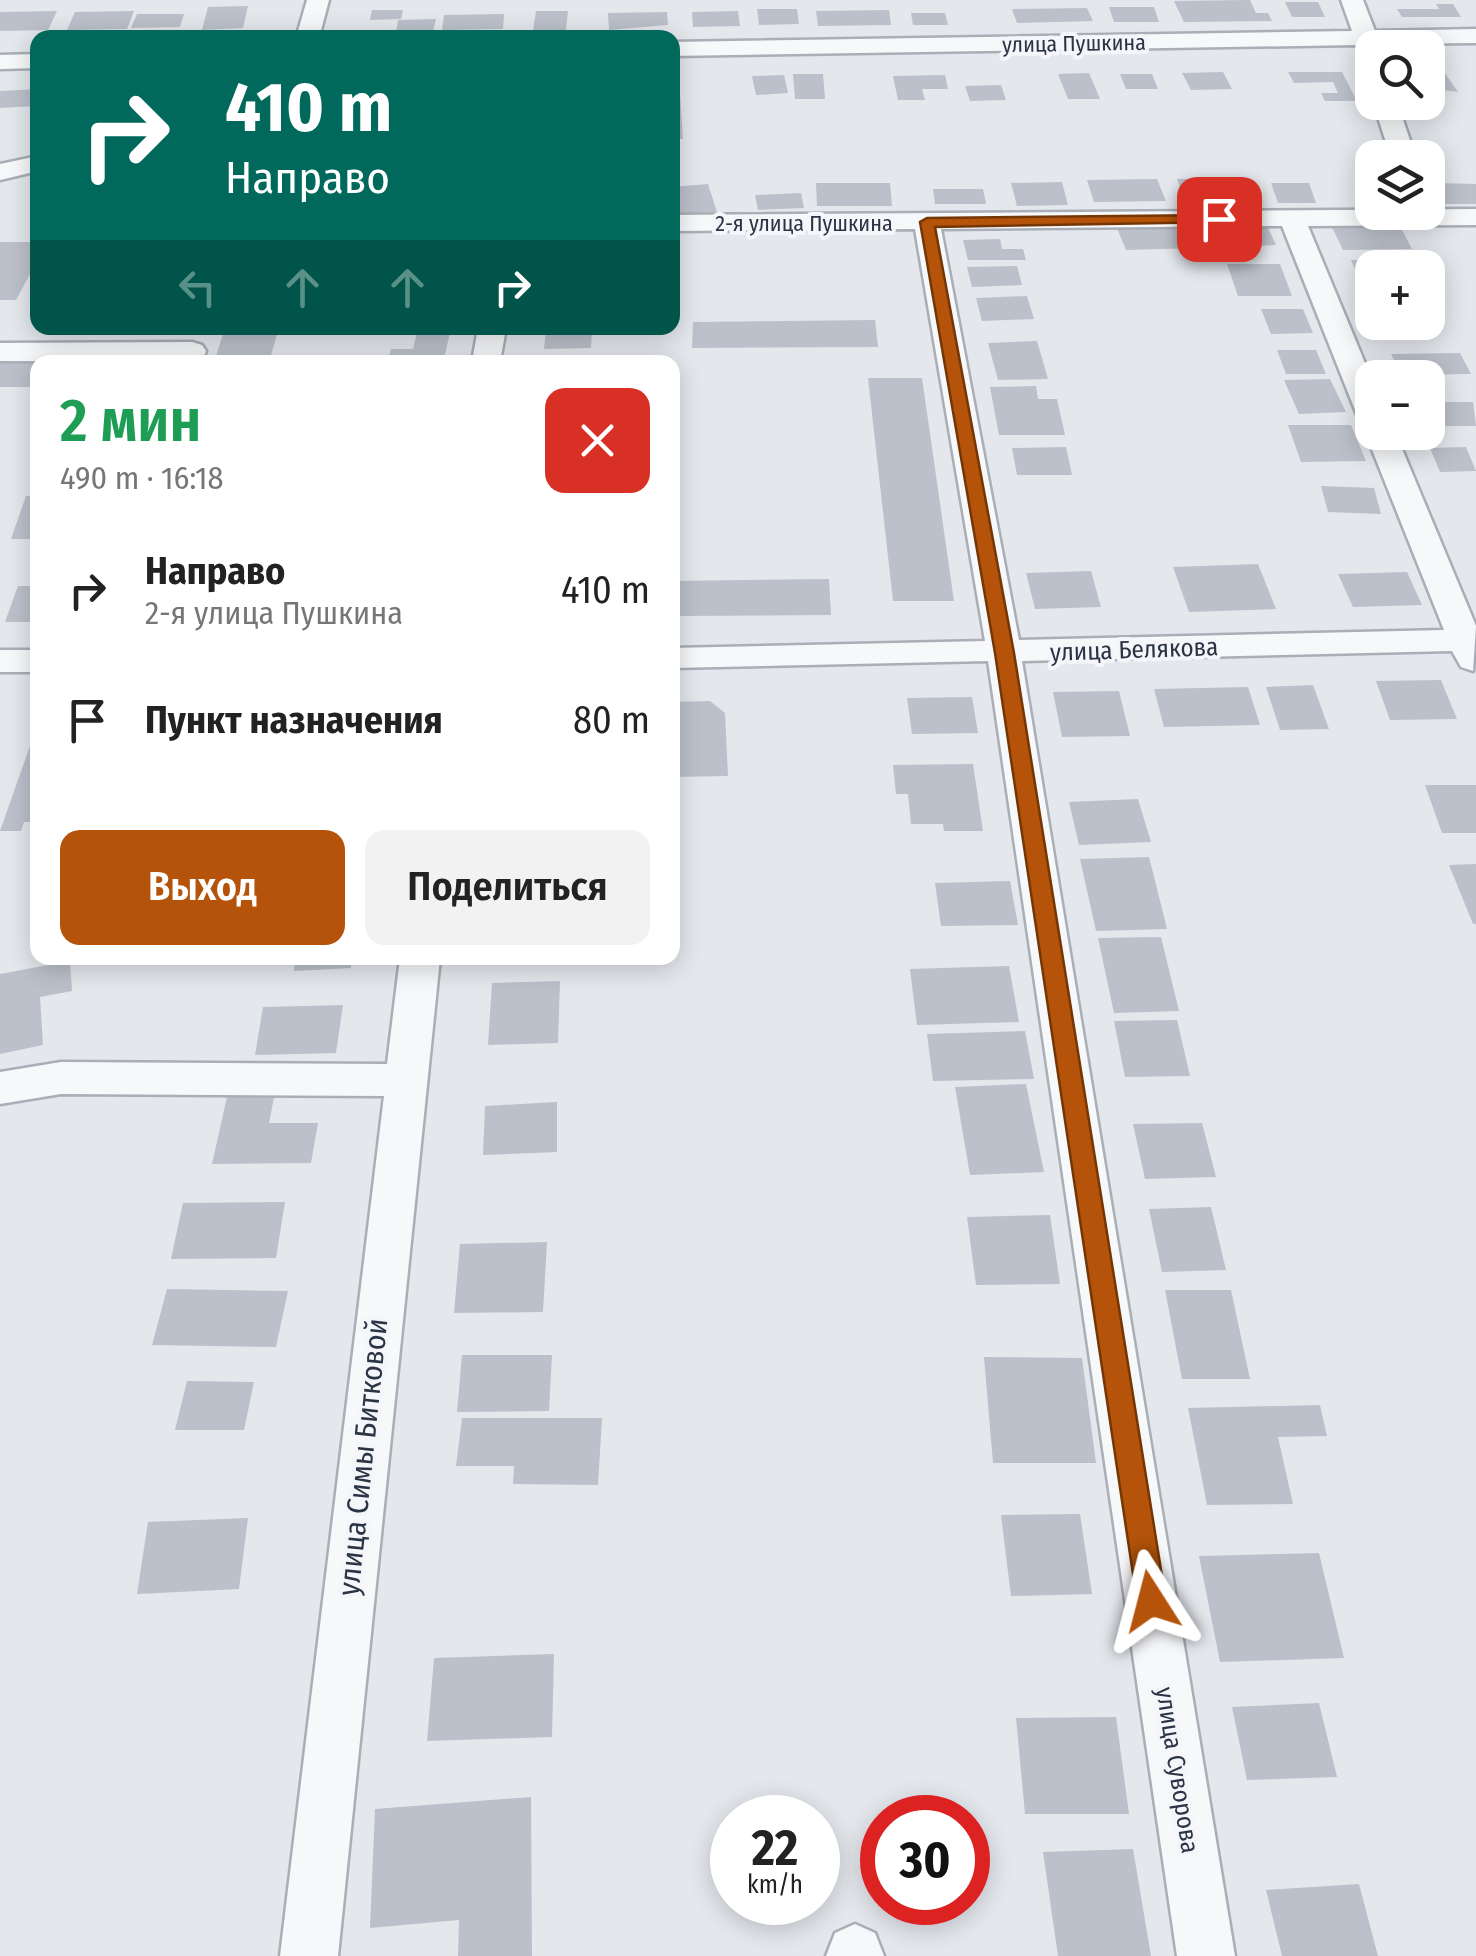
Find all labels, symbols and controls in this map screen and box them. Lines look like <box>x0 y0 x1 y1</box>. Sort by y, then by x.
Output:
street label: улица Пушкина <box>1002 29 1146 58</box>
map controls <box>1355 30 1445 450</box>
button: search <box>1355 30 1445 120</box>
text: 410 m <box>225 66 392 150</box>
icon: right <box>60 70 190 200</box>
button: layers <box>1355 140 1445 230</box>
text: Направо <box>225 151 390 205</box>
pin <box>1177 177 1262 262</box>
icon: arrive <box>1192 192 1247 247</box>
street label: 2-я улица Пушкина <box>715 210 893 237</box>
button: + <box>1355 250 1445 340</box>
icon: left <box>170 260 225 315</box>
icon: ahead <box>275 260 330 315</box>
icon: ahead <box>380 260 435 315</box>
icon: right <box>485 260 540 315</box>
button: − <box>1355 360 1445 450</box>
text: 2 мин <box>60 385 201 457</box>
button: close <box>545 388 650 493</box>
text: 490 m · 16:18 <box>60 459 223 497</box>
text: Направо <box>145 548 285 594</box>
icon: right <box>60 563 115 618</box>
text: 410 m <box>561 567 650 613</box>
text: 2-я улица Пушкина <box>145 594 403 632</box>
street label: улица Белякова <box>1049 632 1219 668</box>
icon: arrive <box>60 693 115 748</box>
text: Пункт назначения <box>145 697 443 743</box>
text: 80 m <box>573 697 650 743</box>
button: Выход <box>60 830 345 945</box>
button: Поделиться <box>365 830 650 945</box>
street label: улица Симы Битковой <box>331 1316 395 1598</box>
position arrow <box>1099 1549 1203 1653</box>
street label: улица Суворова <box>1149 1685 1205 1855</box>
speed limit sign: 30 <box>860 1795 990 1925</box>
text: 22 <box>752 1818 798 1878</box>
text: km/h <box>747 1870 803 1900</box>

